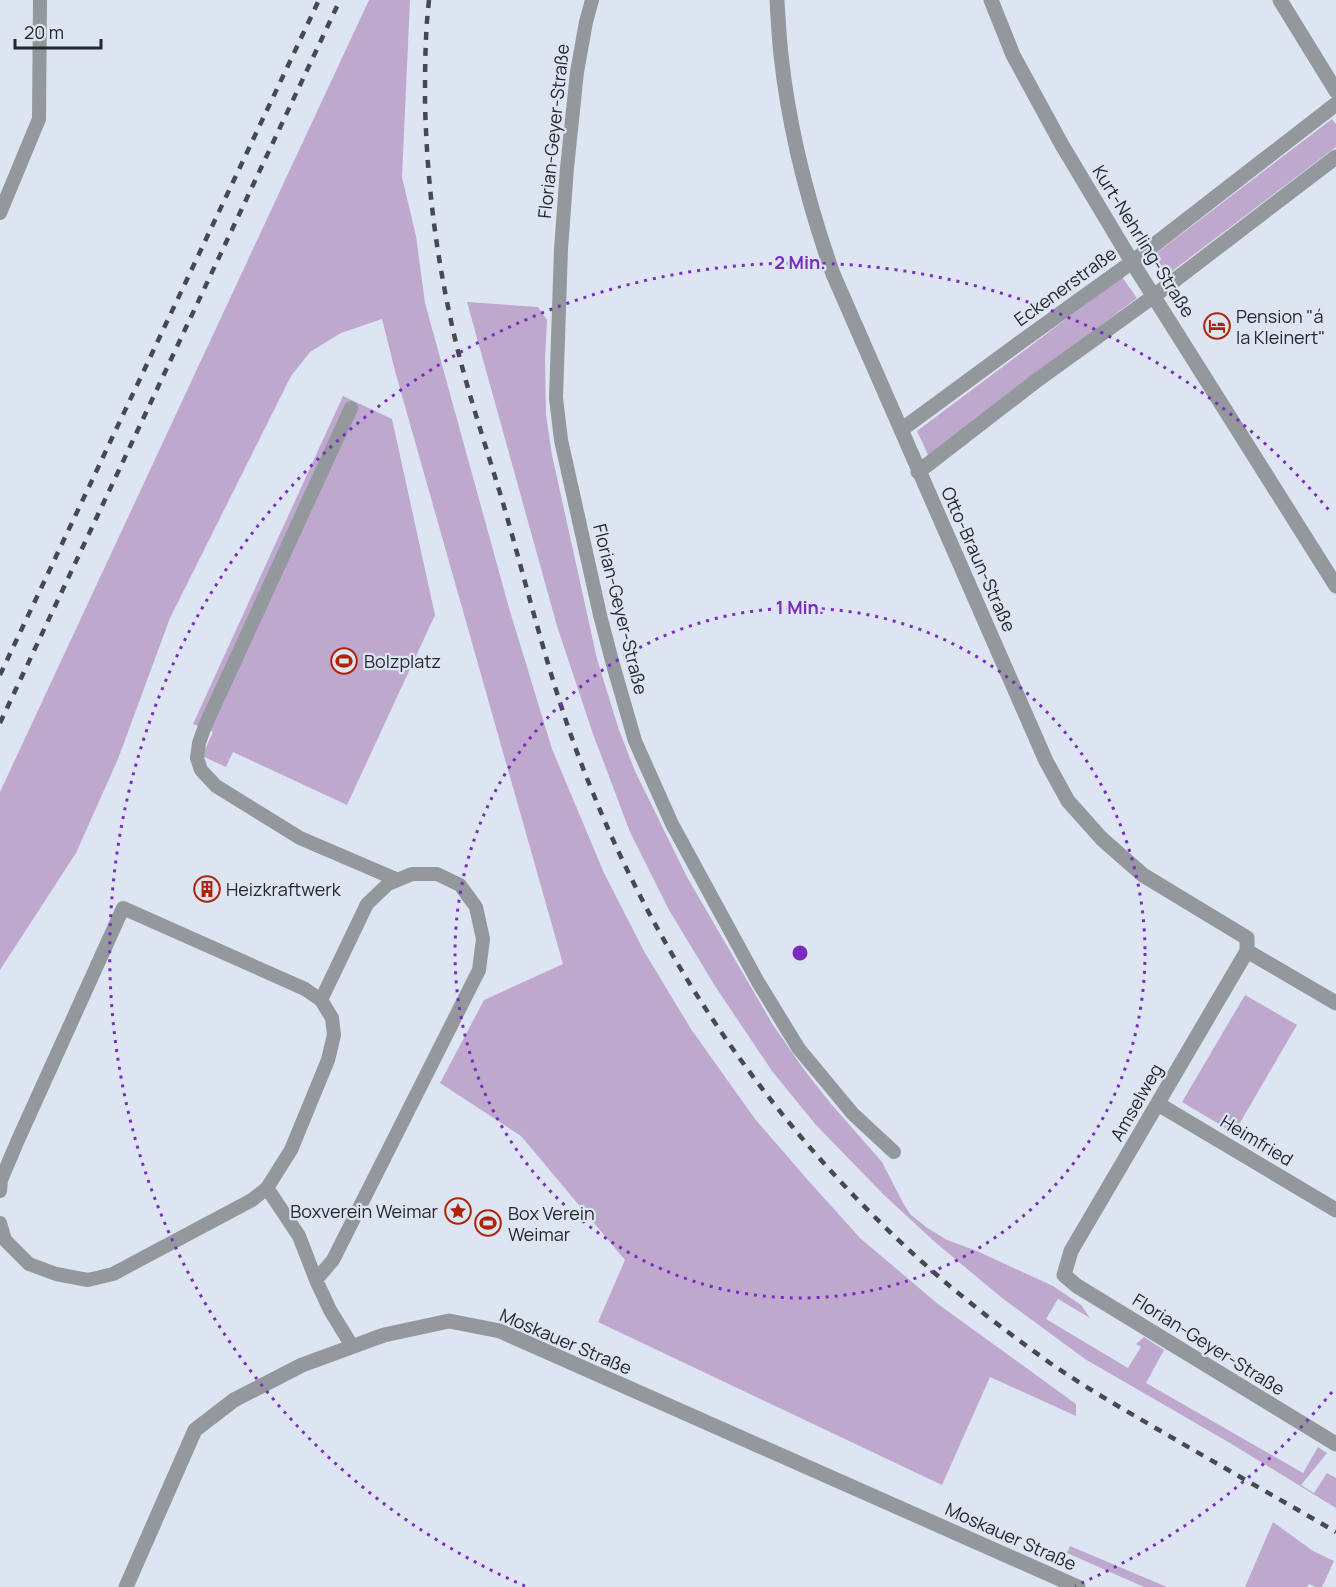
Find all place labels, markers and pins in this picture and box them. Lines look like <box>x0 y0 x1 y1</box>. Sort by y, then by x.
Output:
place label: Pension "á la Kleinert" <box>1236 304 1325 349</box>
hotel icon: Pension "á la Kleinert" <box>1202 311 1232 341</box>
sports icon: Bolzplatz <box>329 646 359 676</box>
place label: Bolzplatz <box>364 649 441 673</box>
building icon: Heizkraftwerk <box>192 874 222 904</box>
place label: Heizkraftwerk <box>226 877 342 901</box>
centre of rings <box>790 943 810 963</box>
place icon: Boxverein Weimar <box>443 1196 473 1226</box>
place label: Boxverein Weimar <box>290 1199 438 1223</box>
place label: Box Verein Weimar <box>508 1201 595 1246</box>
sports icon: Box Verein Weimar <box>473 1208 503 1238</box>

